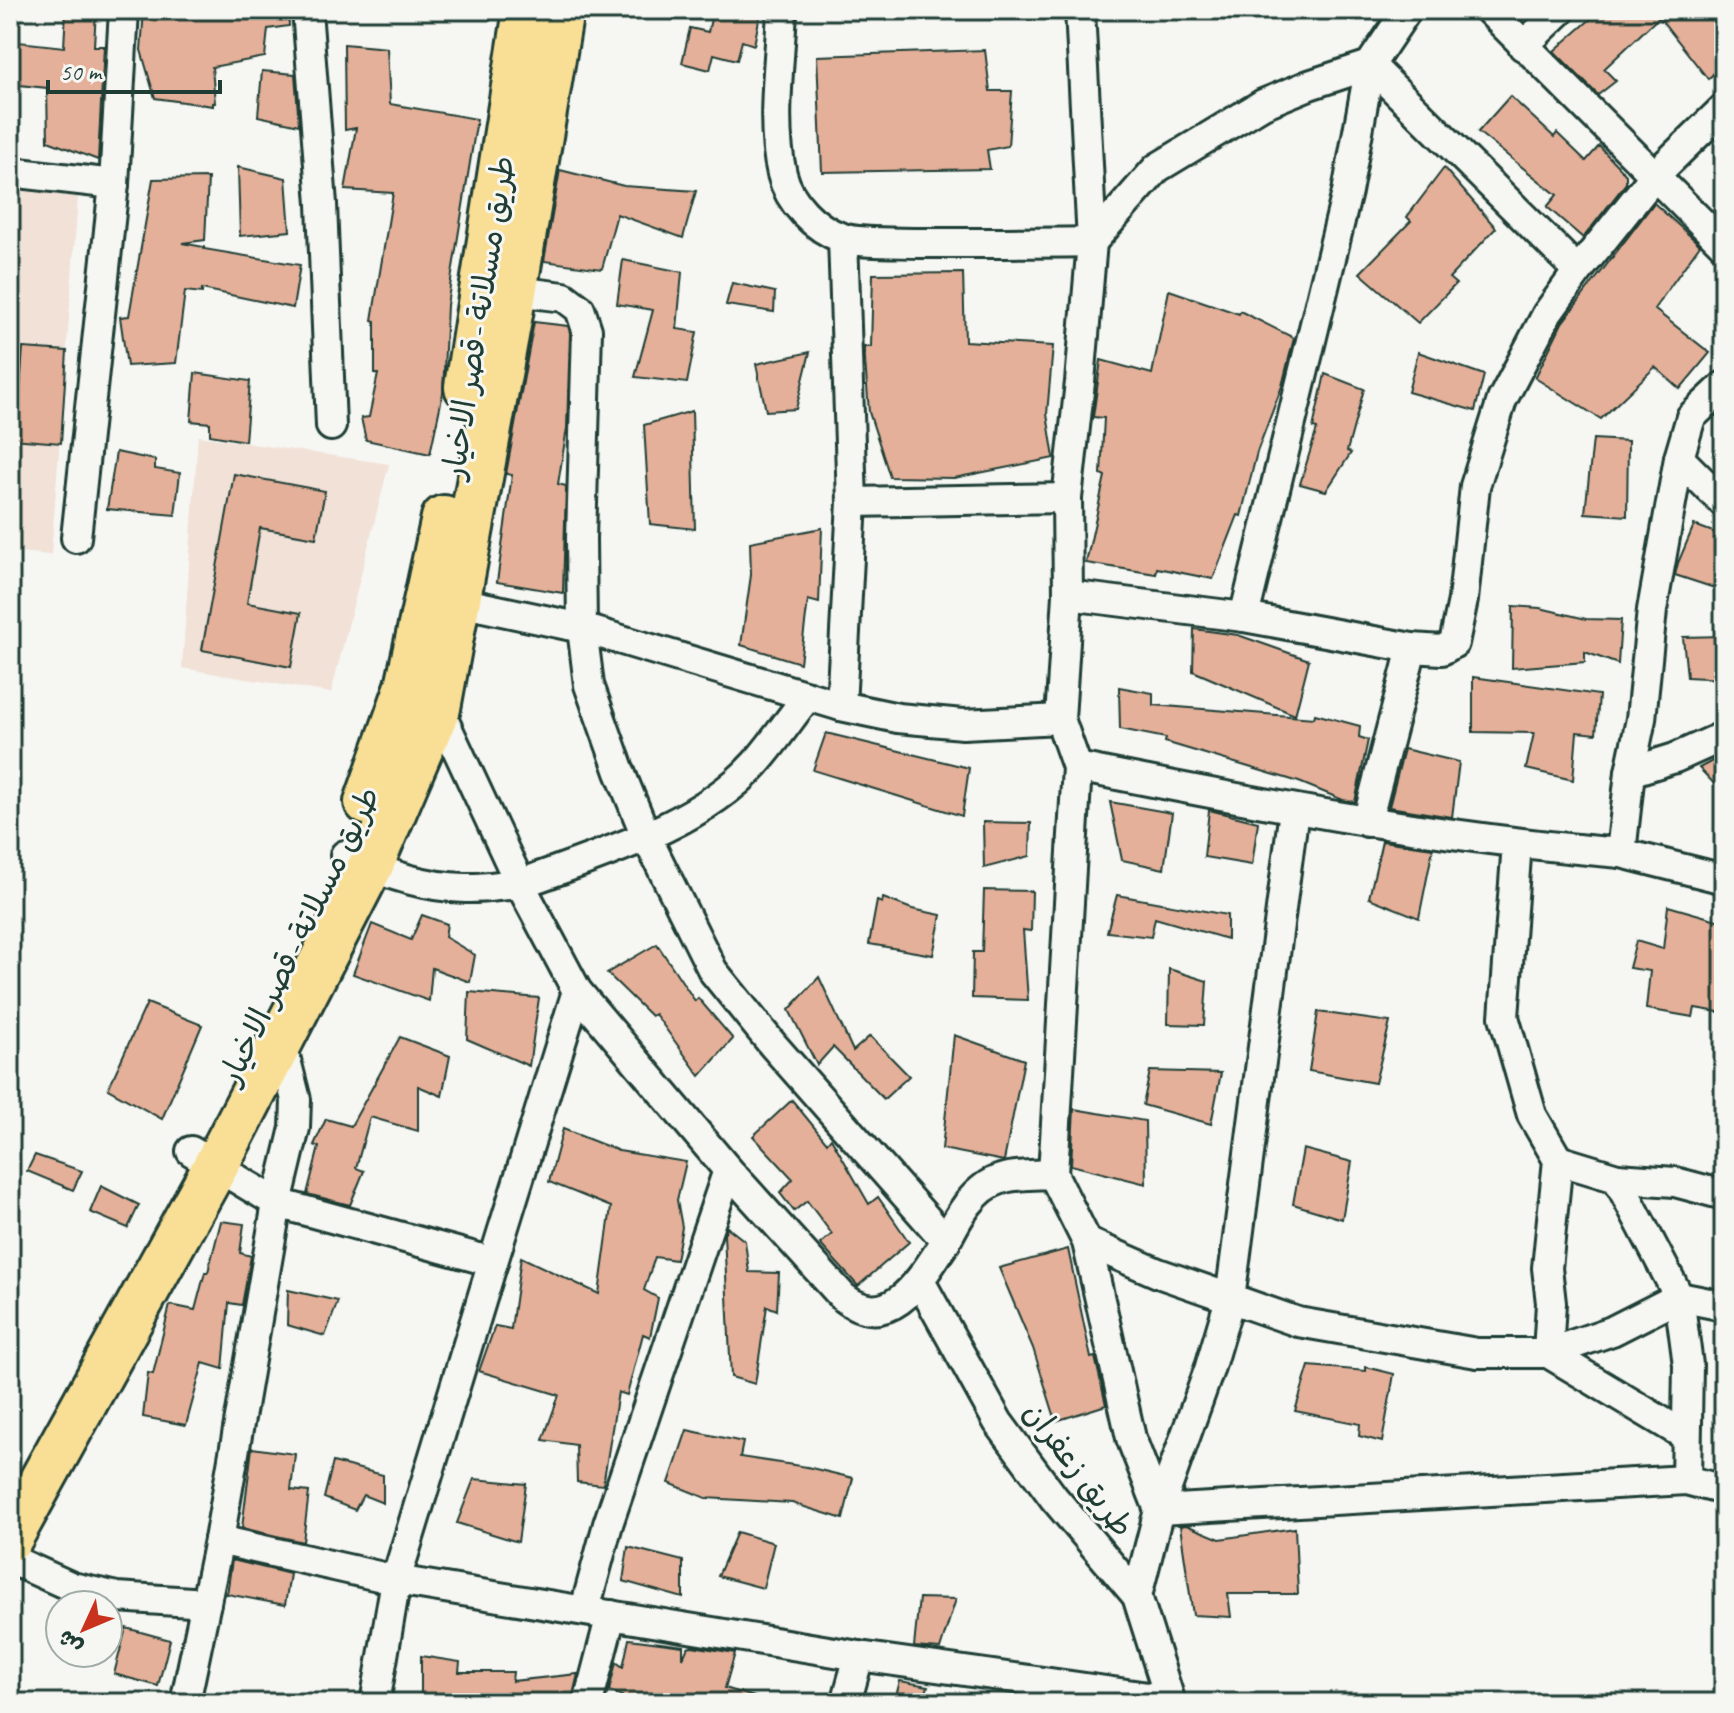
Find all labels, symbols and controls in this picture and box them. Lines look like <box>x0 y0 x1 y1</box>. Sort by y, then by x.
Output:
scale bar <box>48 44 220 94</box>
text: 50 m <box>60 57 103 87</box>
street label: طريق مسلاتة -قصر الاخيار <box>432 153 524 484</box>
street label: طريق مسلاتة -قصر الاخيار <box>208 780 389 1094</box>
street label: طريق زعفران <box>1014 1393 1143 1546</box>
north arrow <box>44 1589 124 1669</box>
text: ش <box>52 1624 89 1661</box>

